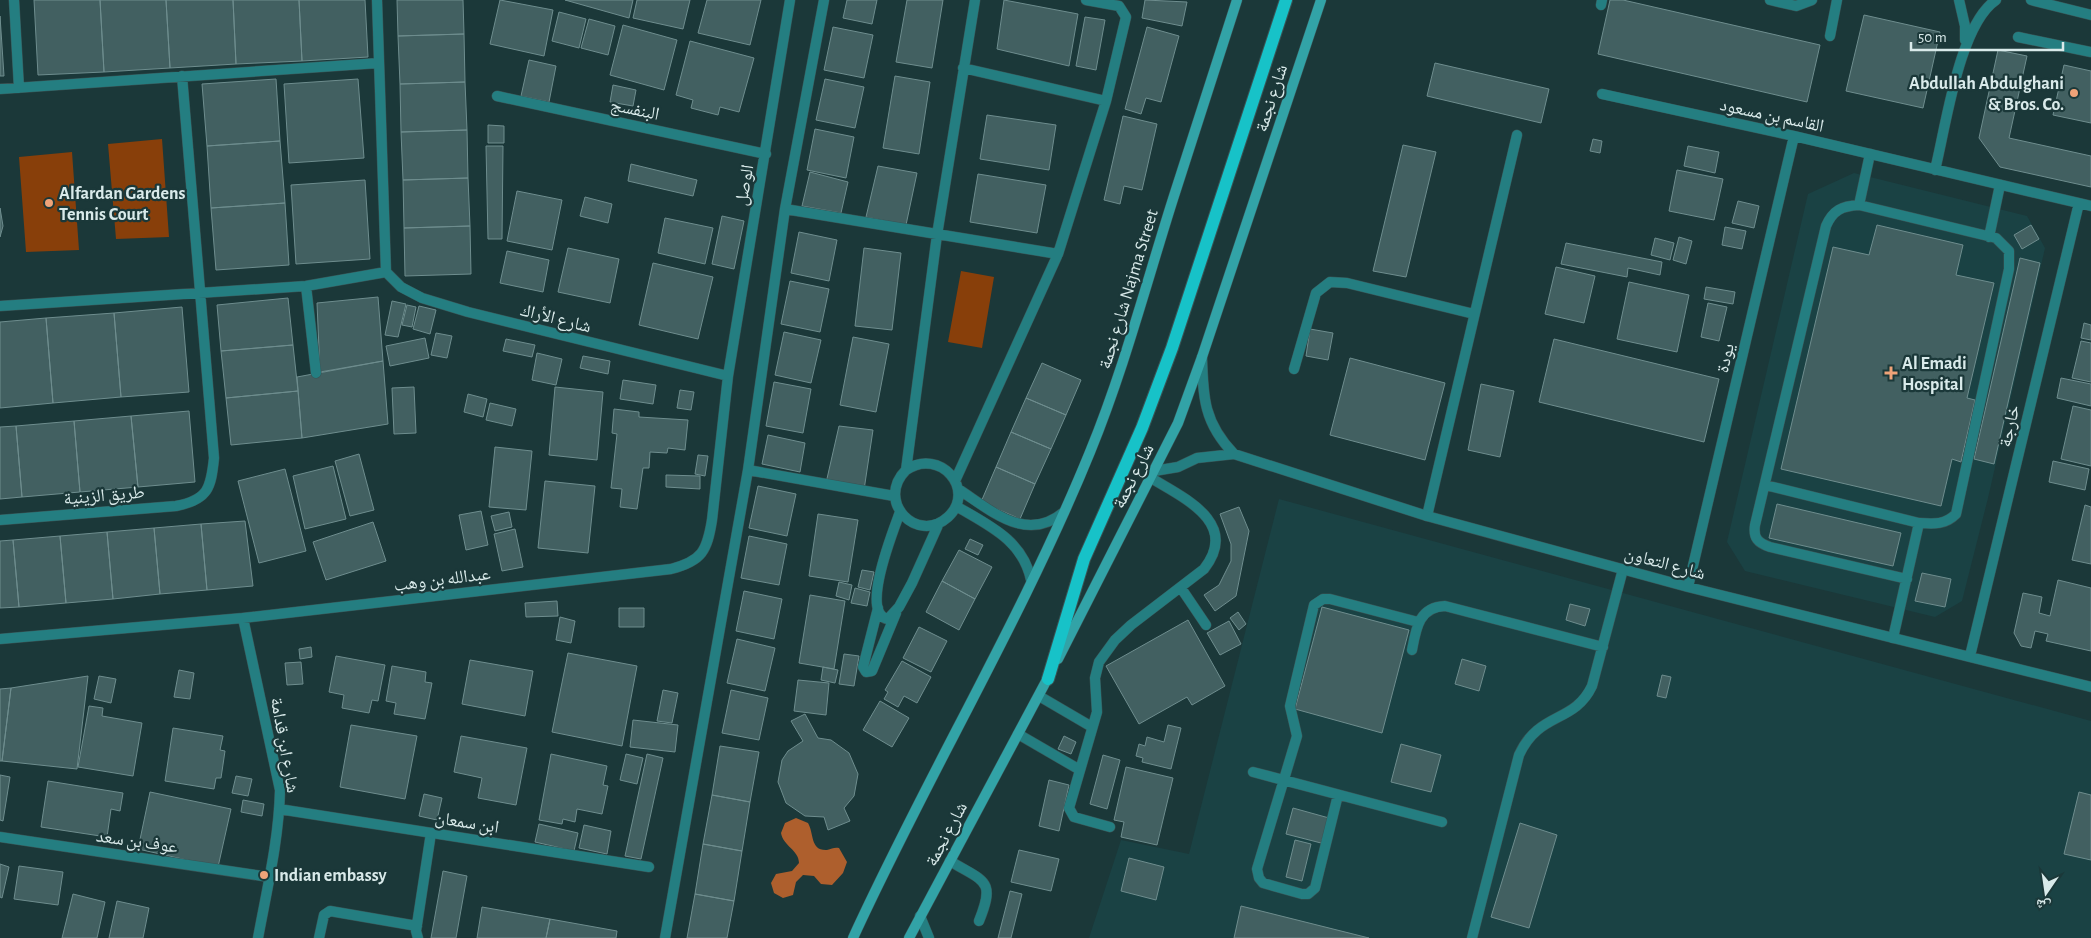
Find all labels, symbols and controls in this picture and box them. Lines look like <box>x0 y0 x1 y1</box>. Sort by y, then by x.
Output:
scale bar <box>1911 20 2064 52</box>
text: 50 m <box>1918 30 1947 45</box>
street label: شارع نجمة <box>1253 62 1292 135</box>
place label: Abdullah Abdulghani & Bros. Co. <box>1909 75 2064 114</box>
marker: Abdullah Abdulghani & Bros. Co. <box>2068 87 2080 99</box>
street label: البنفسج <box>608 96 661 126</box>
street label: القاسم بن مسعود <box>1718 96 1825 138</box>
street label: الوصل <box>733 163 758 207</box>
place label: Alfardan Gardens Tennis Court <box>59 185 185 224</box>
marker: Alfardan Gardens Tennis Court <box>43 197 55 209</box>
street label: شارع نجمة Najma Street <box>1096 207 1163 371</box>
street label: شارع الأراك <box>518 301 593 337</box>
street label: يودة <box>1714 342 1738 375</box>
place label: Al Emadi Hospital <box>1902 355 1967 394</box>
marker: Al Emadi Hospital <box>1884 366 1898 380</box>
street label: خارجة <box>1996 403 2024 449</box>
street label: شارع نجمة <box>1110 441 1159 512</box>
street label: طريق الزينية <box>63 483 145 510</box>
street label: شارع التعاون <box>1622 545 1707 584</box>
street label: عبدالله بن وهب <box>393 565 492 596</box>
street label: شارع ابن قدامة <box>266 696 301 795</box>
street label: شارع نجمة <box>923 799 972 870</box>
street label: ابن سمعان <box>433 809 500 838</box>
street label: عوف بن سعد <box>95 827 179 858</box>
place label: Indian embassy <box>274 867 388 885</box>
north arrow <box>2021 868 2071 918</box>
marker: Indian embassy <box>258 869 270 881</box>
text: ش <box>2034 895 2052 913</box>

